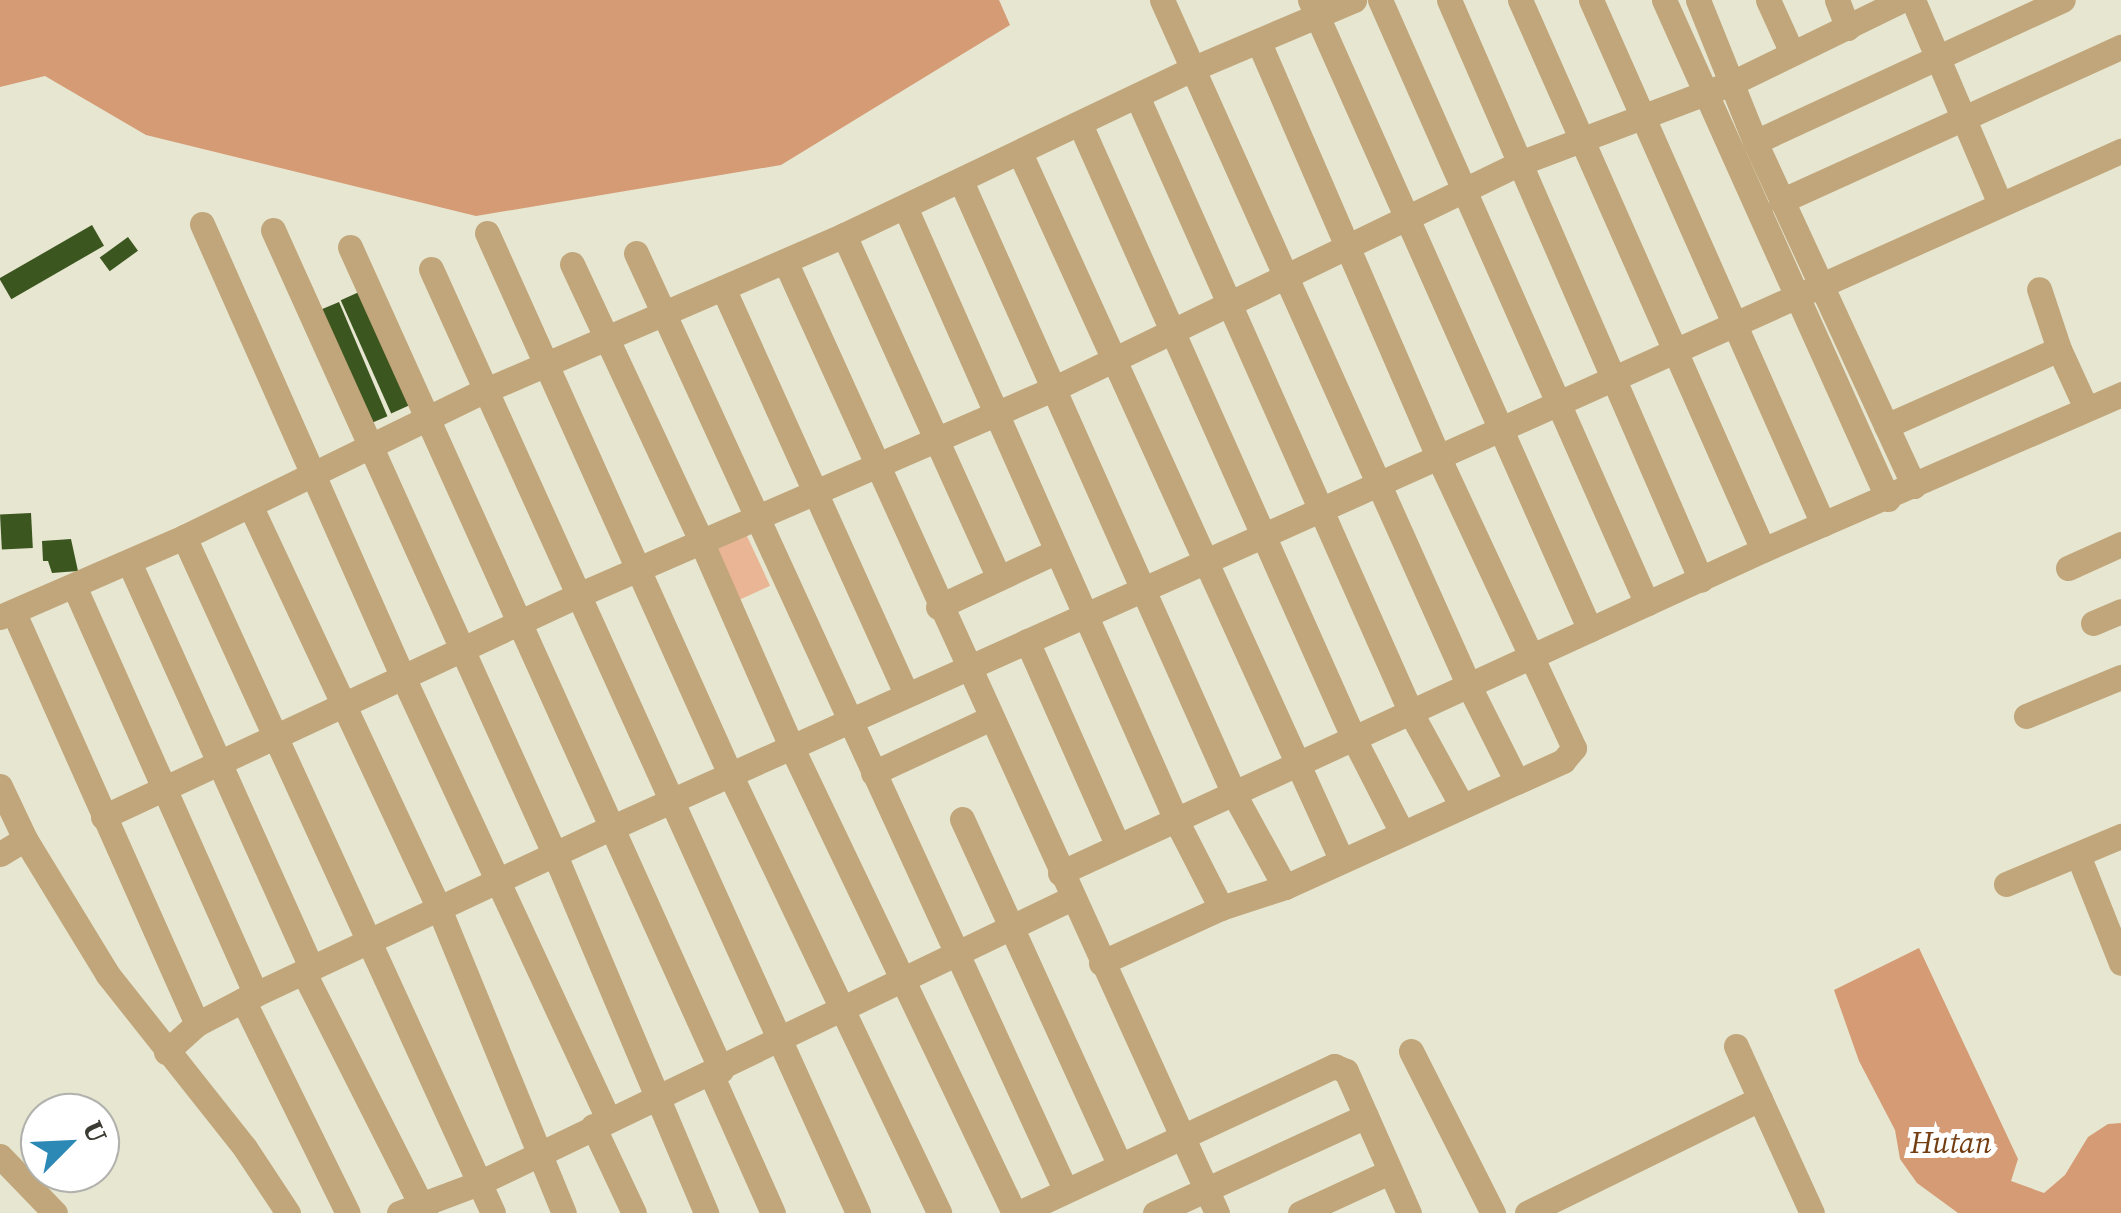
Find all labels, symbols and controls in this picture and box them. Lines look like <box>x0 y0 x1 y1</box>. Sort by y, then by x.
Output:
north arrow <box>20 1093 120 1193</box>
text: U <box>74 1115 117 1149</box>
park label: Hutan <box>1910 1125 1992 1161</box>

